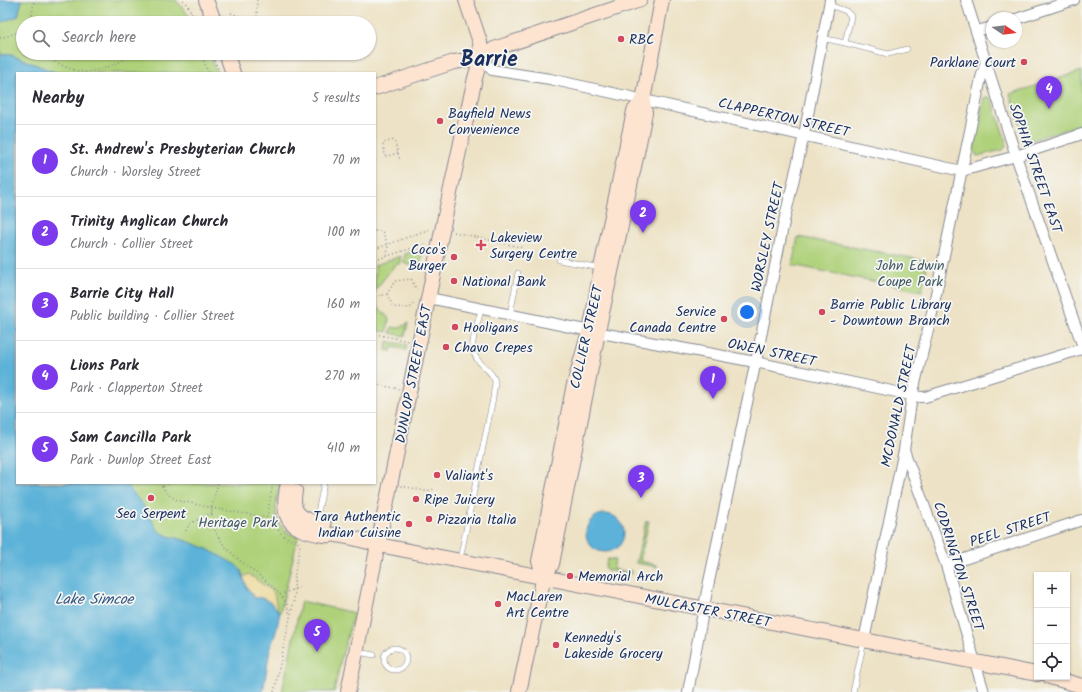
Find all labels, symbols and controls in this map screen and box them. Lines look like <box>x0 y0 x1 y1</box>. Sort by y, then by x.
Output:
north arrow <box>986 12 1022 48</box>
search box <box>16 16 376 60</box>
text: Search here <box>62 26 136 50</box>
icon: search <box>30 27 52 49</box>
place label: RBC <box>629 29 654 51</box>
marker: RBC <box>616 34 626 44</box>
district label: Barrie <box>460 43 518 78</box>
place label: Parklane Court <box>930 52 1017 74</box>
marker: Parklane Court <box>1019 57 1029 67</box>
pin: 4 <box>1036 76 1062 109</box>
text: Nearby <box>32 85 84 112</box>
text: 5 results <box>312 88 360 109</box>
street label: CLAPPERTON STREET <box>716 92 853 144</box>
street label: SOPHIA STREET EAST <box>1003 101 1068 237</box>
place label: Bayfield News Convenience <box>448 103 531 141</box>
marker: Bayfield News Convenience <box>435 116 445 126</box>
text: St. Andrew's Presbyterian Church <box>70 138 295 162</box>
text: 1 <box>43 150 47 171</box>
text: 70 m <box>332 150 360 171</box>
text: Church · Worsley Street <box>70 162 201 183</box>
street label: WORSLEY STREET <box>746 179 791 294</box>
pin: 2 <box>630 200 656 233</box>
text: Trinity Anglican Church <box>70 210 228 234</box>
text: 2 <box>41 222 49 243</box>
text: 100 m <box>327 222 360 243</box>
place label: Lakeview Surgery Centre <box>490 227 578 265</box>
text: Church · Collier Street <box>70 234 193 255</box>
place label: Coco's Burger <box>408 239 447 277</box>
marker: Lakeview Surgery Centre <box>475 239 487 251</box>
marker: Coco's Burger <box>449 252 459 262</box>
park label: John Edwin Coupe Park <box>876 255 944 293</box>
place label: National Bank <box>462 271 546 293</box>
marker: National Bank <box>449 276 459 286</box>
text: Barrie City Hall <box>70 282 174 306</box>
street label: COLLIER STREET <box>564 282 610 391</box>
text: 3 <box>41 294 49 315</box>
text: 160 m <box>327 294 360 315</box>
place label: Barrie Public Library - Downtown Branch <box>830 294 951 332</box>
place label: Service Canada Centre <box>629 301 717 339</box>
street label: DUNLOP STREET EAST <box>390 302 438 445</box>
your location <box>737 302 757 322</box>
text: Public building · Collier Street <box>70 306 234 327</box>
marker: Barrie Public Library - Downtown Branch <box>817 307 827 317</box>
marker: Service Canada Centre <box>719 314 729 324</box>
place label: Hooligans <box>463 317 519 339</box>
marker: Hooligans <box>450 322 460 332</box>
street label: OWEN STREET <box>726 333 819 373</box>
place label: Chavo Crepes <box>454 337 533 359</box>
marker: Chavo Crepes <box>441 342 451 352</box>
street label: MCDONALD STREET <box>875 342 923 469</box>
text: Lions Park <box>70 354 139 378</box>
text: 4 <box>41 366 49 387</box>
text: 270 m <box>324 366 360 387</box>
pin: 1 <box>700 366 726 399</box>
text: Park · Clapperton Street <box>70 378 203 399</box>
text: Sam Cancilla Park <box>70 426 191 450</box>
text: 5 <box>42 438 48 459</box>
text: 410 m <box>327 438 360 459</box>
text: Park · Dunlop Street East <box>70 450 212 471</box>
place label: Valiant's <box>445 465 493 487</box>
pin: 3 <box>628 465 654 498</box>
marker: Valiant's <box>432 470 442 480</box>
place label: Ripe Juicery <box>424 489 495 511</box>
marker: Sea Serpent <box>146 493 156 503</box>
marker: Ripe Juicery <box>411 494 421 504</box>
street label: CODRINGTON STREET <box>927 499 990 635</box>
place label: Sea Serpent <box>116 503 187 525</box>
place label: Tara Authentic Indian Cuisine <box>313 506 402 544</box>
street label: PEEL STREET <box>967 506 1055 553</box>
place label: Pizzaria Italia <box>437 509 517 531</box>
park label: Heritage Park <box>198 512 278 534</box>
marker: Pizzaria Italia <box>424 514 434 524</box>
marker: Tara Authentic Indian Cuisine <box>404 519 414 529</box>
place label: Memorial Arch <box>578 566 663 588</box>
marker: Memorial Arch <box>565 571 575 581</box>
map controls <box>1034 572 1070 680</box>
button: + <box>1034 572 1070 608</box>
place label: MacLaren Art Centre <box>506 586 569 624</box>
water label: Lake Simcoe <box>55 588 135 612</box>
street label: MULCASTER STREET <box>643 588 774 634</box>
marker: MacLaren Art Centre <box>493 599 503 609</box>
button: − <box>1034 608 1070 644</box>
pin: 5 <box>304 619 330 652</box>
place label: Kennedy's Lakeside Grocery <box>564 627 663 665</box>
marker: Kennedy's Lakeside Grocery <box>551 640 561 650</box>
button: locate <box>1034 644 1070 680</box>

